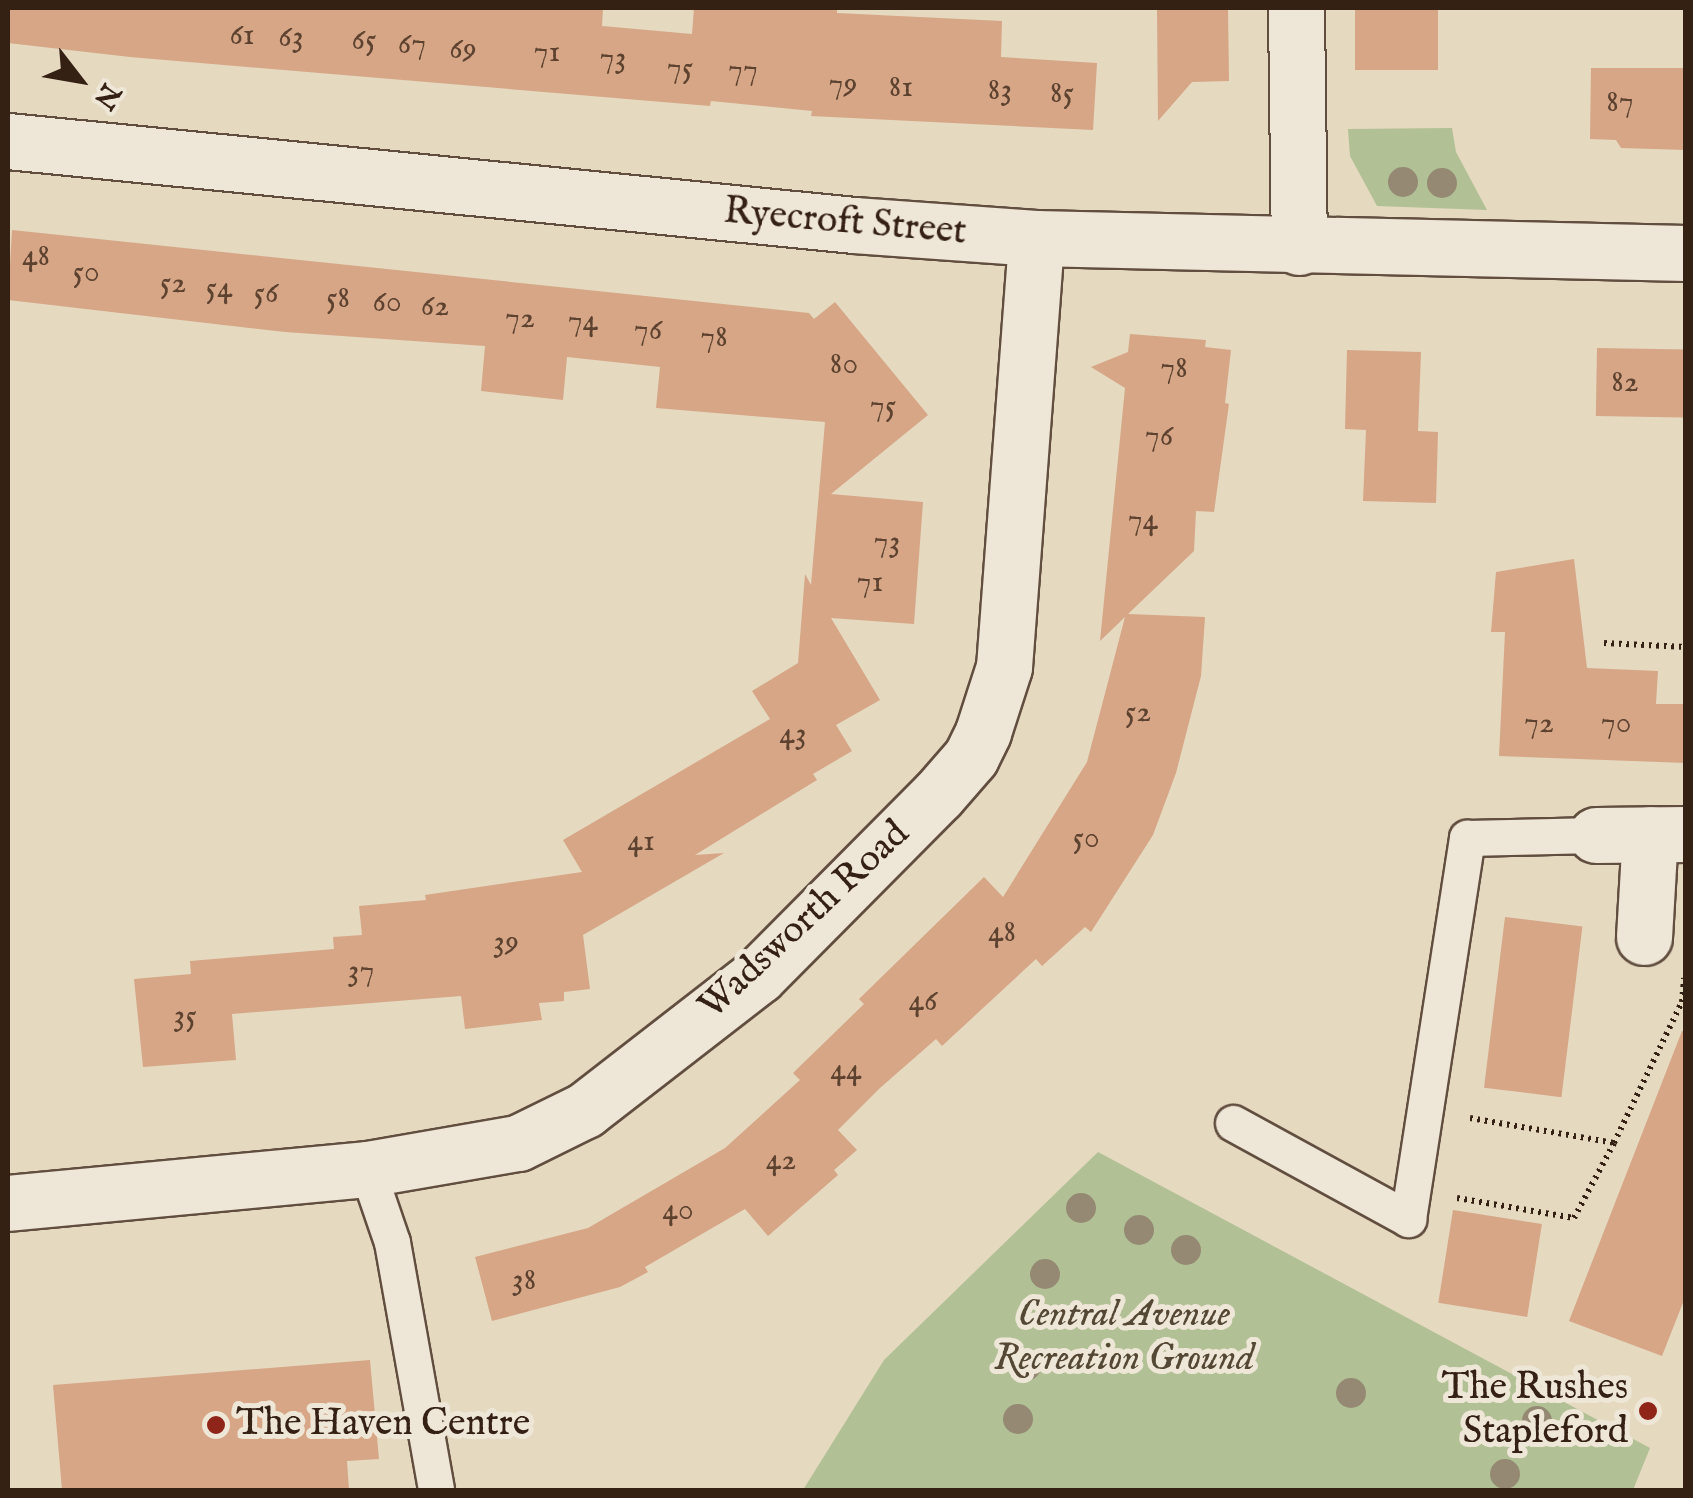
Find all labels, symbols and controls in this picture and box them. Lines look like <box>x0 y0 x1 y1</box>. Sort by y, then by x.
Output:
house number: 61 <box>229 17 255 55</box>
house number: 63 <box>278 19 304 57</box>
house number: 65 <box>351 22 377 60</box>
house number: 67 <box>398 26 426 64</box>
north arrow <box>30 30 130 130</box>
house number: 69 <box>449 31 477 69</box>
house number: 71 <box>534 34 560 72</box>
house number: 73 <box>600 40 626 78</box>
house number: 75 <box>667 50 693 88</box>
house number: 77 <box>728 52 758 90</box>
house number: 79 <box>829 66 857 104</box>
house number: 81 <box>889 69 913 107</box>
house number: 83 <box>988 72 1012 110</box>
house number: 85 <box>1050 75 1074 113</box>
text: N <box>85 76 127 115</box>
house number: 87 <box>1606 84 1634 122</box>
street label: Ryecroft Street <box>722 190 968 256</box>
house number: 48 <box>22 238 50 276</box>
house number: 50 <box>72 254 100 292</box>
house number: 52 <box>160 265 186 303</box>
house number: 54 <box>205 270 233 308</box>
house number: 56 <box>254 275 278 313</box>
house number: 58 <box>326 280 350 318</box>
house number: 60 <box>372 284 402 322</box>
house number: 62 <box>421 288 449 326</box>
house number: 72 <box>505 300 535 338</box>
house number: 74 <box>568 303 598 341</box>
house number: 76 <box>634 312 662 350</box>
house number: 78 <box>700 319 728 357</box>
house number: 80 <box>830 346 858 384</box>
house number: 78 <box>1160 350 1188 388</box>
house number: 82 <box>1611 364 1639 402</box>
house number: 75 <box>870 388 896 426</box>
house number: 76 <box>1145 418 1173 456</box>
house number: 74 <box>1128 502 1158 540</box>
house number: 73 <box>874 524 900 562</box>
house number: 71 <box>857 564 883 602</box>
house number: 52 <box>1125 694 1151 732</box>
house number: 72 <box>1524 705 1554 743</box>
house number: 70 <box>1601 705 1631 743</box>
house number: 43 <box>779 716 807 754</box>
street label: Wadsworth Road <box>691 812 919 1030</box>
house number: 50 <box>1072 820 1100 858</box>
house number: 41 <box>627 823 655 861</box>
house number: 48 <box>988 914 1016 952</box>
house number: 39 <box>493 924 519 962</box>
house number: 37 <box>348 953 374 991</box>
house number: 46 <box>908 983 938 1021</box>
house number: 35 <box>173 998 197 1036</box>
house number: 44 <box>830 1052 862 1090</box>
house number: 42 <box>766 1142 796 1180</box>
house number: 40 <box>662 1192 694 1230</box>
house number: 38 <box>512 1262 536 1300</box>
park label: Central Avenue Recreation Ground <box>994 1293 1254 1382</box>
place label: The Rushes Stapleford <box>1442 1366 1628 1456</box>
marker: The Rushes Stapleford <box>1637 1400 1659 1422</box>
place label: The Haven Centre <box>236 1402 530 1448</box>
marker: The Haven Centre <box>205 1414 227 1436</box>

